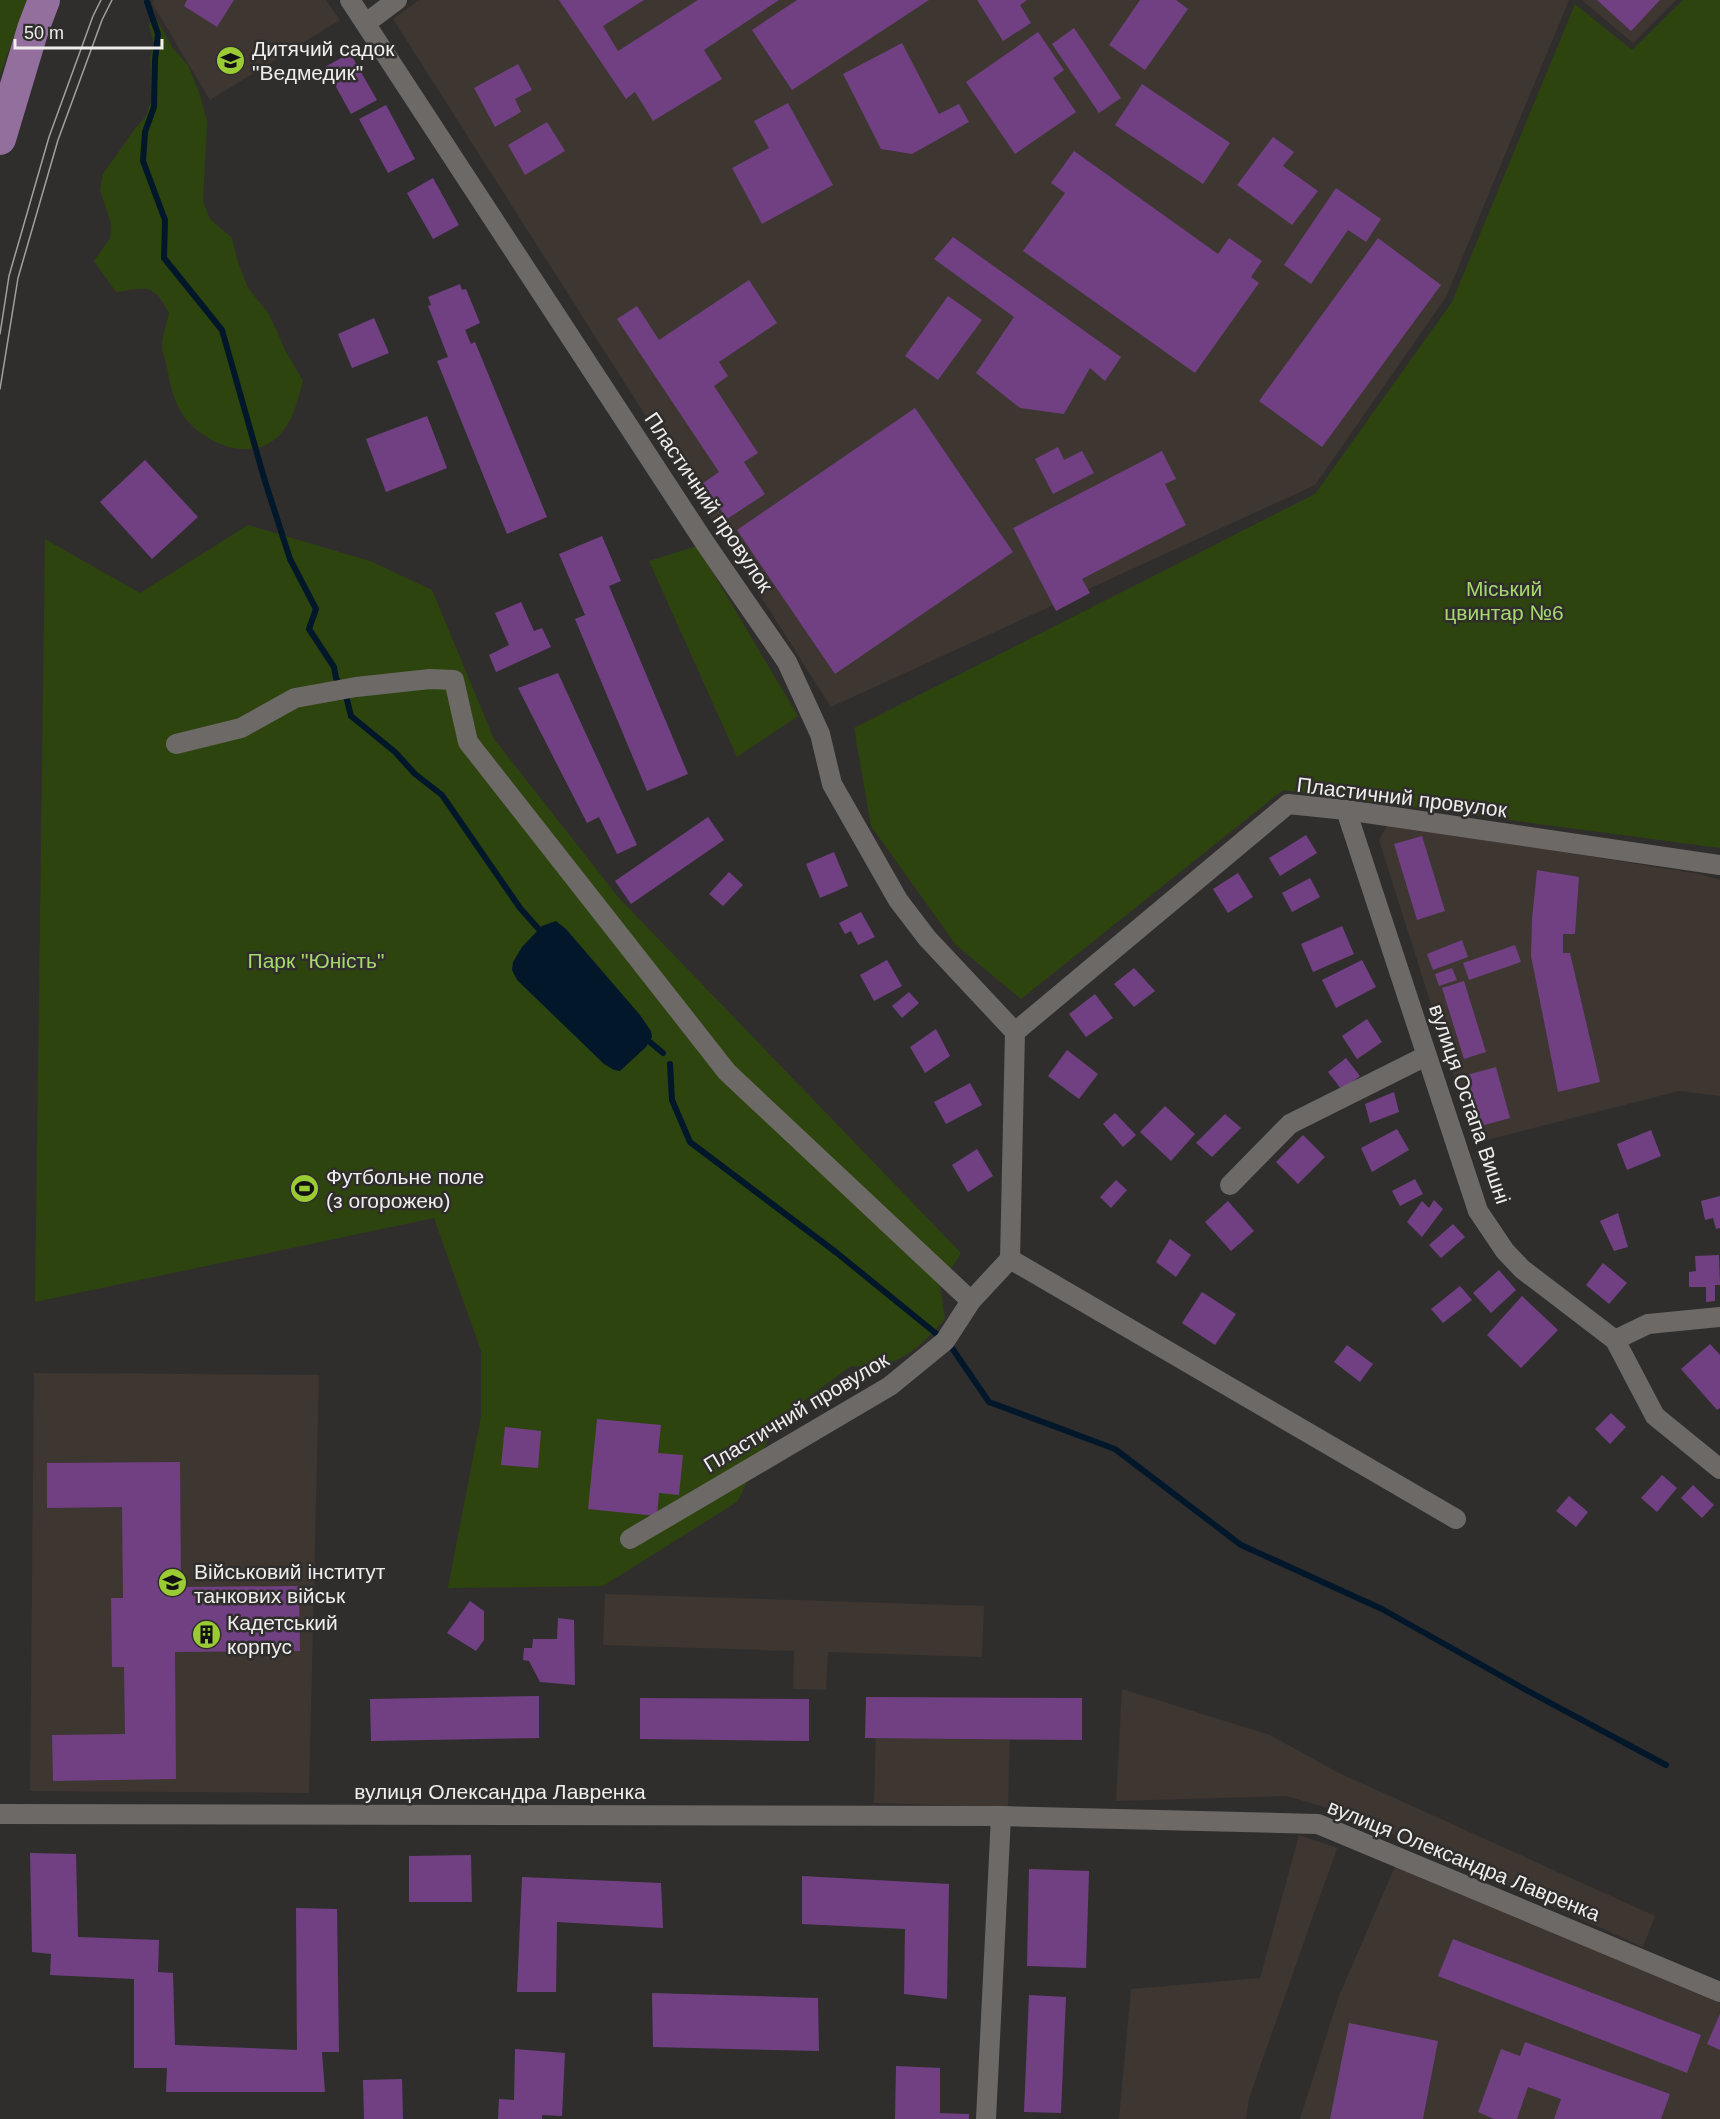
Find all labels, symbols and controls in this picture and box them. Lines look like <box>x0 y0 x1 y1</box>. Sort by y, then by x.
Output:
scale bar <box>15 12 162 50</box>
text: 50 m <box>24 23 64 43</box>
place label: Дитячий садок "Ведмедик" <box>252 37 395 84</box>
school or university icon: Дитячий садок "Ведмедик" <box>215 44 247 76</box>
street label: Пластичний провулок <box>640 408 778 597</box>
park label: Міський цвинтар №6 <box>1444 577 1564 624</box>
street label: Пластичний провулок <box>1296 773 1509 821</box>
park label: Парк "Юність" <box>248 949 384 972</box>
street label: вулиця Остапа Вишні <box>1425 1001 1515 1207</box>
place label: Футбольне поле (з огорожею) <box>326 1165 484 1212</box>
sports icon: Футбольне поле (з огорожею) <box>289 1172 321 1204</box>
street label: Пластичний провулок <box>699 1347 893 1476</box>
place label: Військовий інститут танкових військ <box>194 1560 386 1607</box>
school or university icon: Військовий інститут танкових військ <box>157 1567 189 1599</box>
place label: Кадетський корпус <box>227 1611 338 1658</box>
building icon: Кадетський корпус <box>190 1618 222 1650</box>
street label: вулиця Олександра Лавренка <box>354 1780 646 1803</box>
street label: вулиця Олександра Лавренка <box>1325 1795 1604 1925</box>

